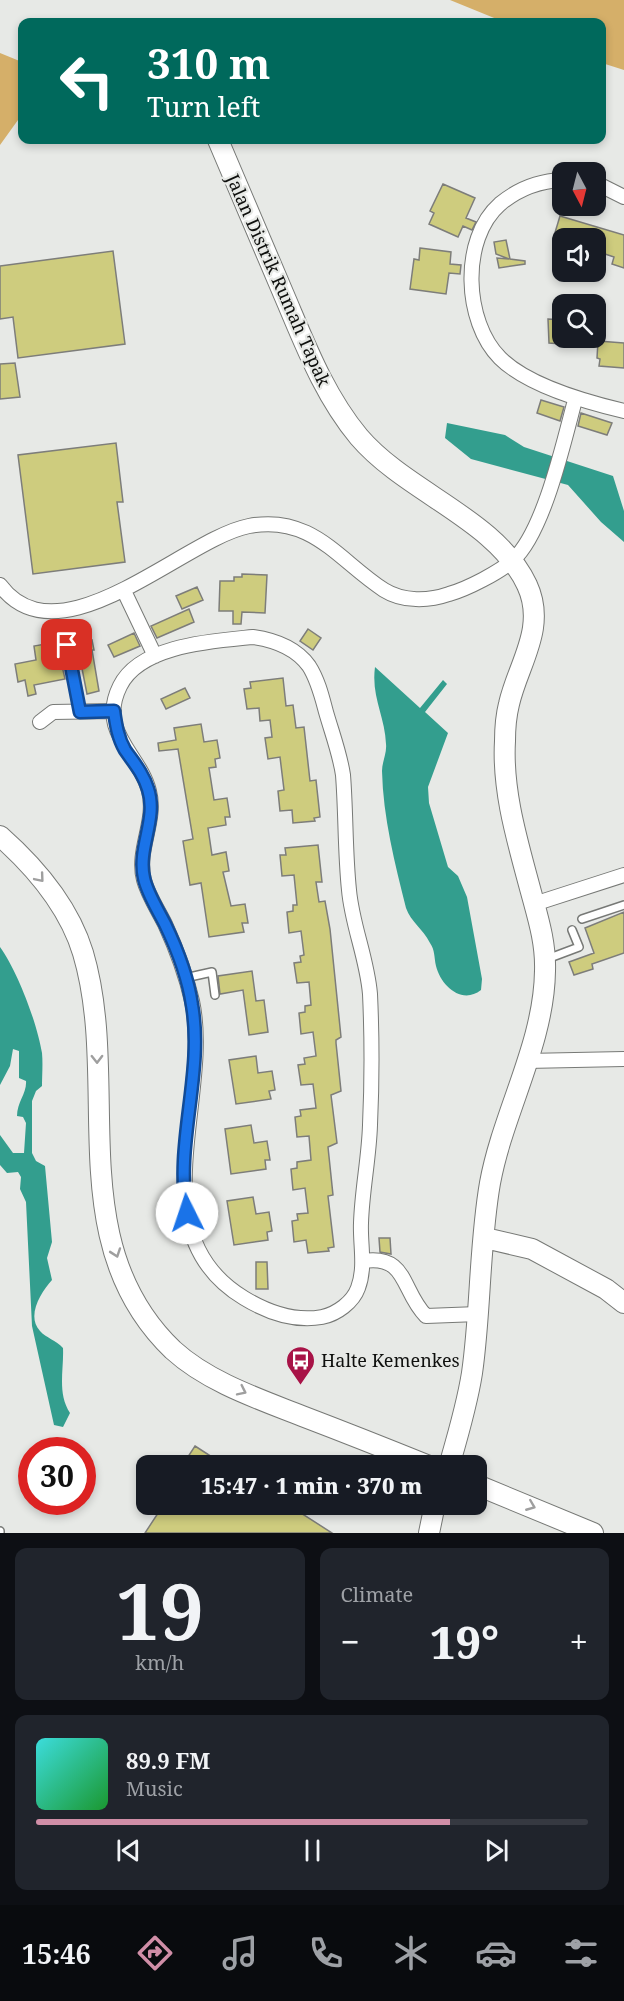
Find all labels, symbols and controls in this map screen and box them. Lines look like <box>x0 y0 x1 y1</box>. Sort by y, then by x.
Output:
text: 310 m <box>147 34 271 91</box>
icon: left <box>48 42 126 120</box>
text: Turn left <box>147 88 260 125</box>
north arrow <box>552 162 606 216</box>
map controls <box>552 162 606 348</box>
street label: Jalan Distrik Rumah Tapak <box>221 169 337 390</box>
button: sound <box>552 228 606 282</box>
button: search <box>552 294 606 348</box>
pin <box>41 619 92 670</box>
icon: arrive <box>50 628 83 661</box>
one-way arrow <box>33 871 44 882</box>
one-way arrow <box>91 1055 103 1064</box>
position arrow <box>155 1181 219 1245</box>
one-way arrow <box>108 1247 121 1257</box>
bus stop icon: Halte Kemenkes <box>284 1344 316 1386</box>
place label: Halte Kemenkes <box>321 1348 460 1372</box>
one-way arrow <box>236 1384 247 1396</box>
speed limit sign: 30 <box>18 1437 96 1515</box>
text: 15:47 · 1 min · 370 m <box>201 1470 422 1500</box>
one-way arrow <box>525 1499 536 1511</box>
text: 19 <box>116 1557 204 1663</box>
text: Climate <box>341 1581 413 1608</box>
text: 19° <box>430 1611 499 1672</box>
text: − <box>341 1619 360 1664</box>
text: + <box>570 1619 588 1664</box>
text: km/h <box>135 1649 184 1676</box>
text: 89.9 FM <box>126 1745 210 1775</box>
text: Music <box>126 1775 183 1802</box>
icon: previous <box>112 1834 145 1867</box>
icon: pause <box>296 1834 329 1867</box>
icon: next <box>480 1834 513 1867</box>
icon: directions <box>134 1932 176 1974</box>
icon: music <box>219 1932 261 1974</box>
icon: phone <box>305 1932 347 1974</box>
icon: climate <box>390 1932 432 1974</box>
icon: car <box>475 1932 517 1974</box>
icon: filters <box>560 1932 602 1974</box>
text: 15:46 <box>22 1935 91 1972</box>

